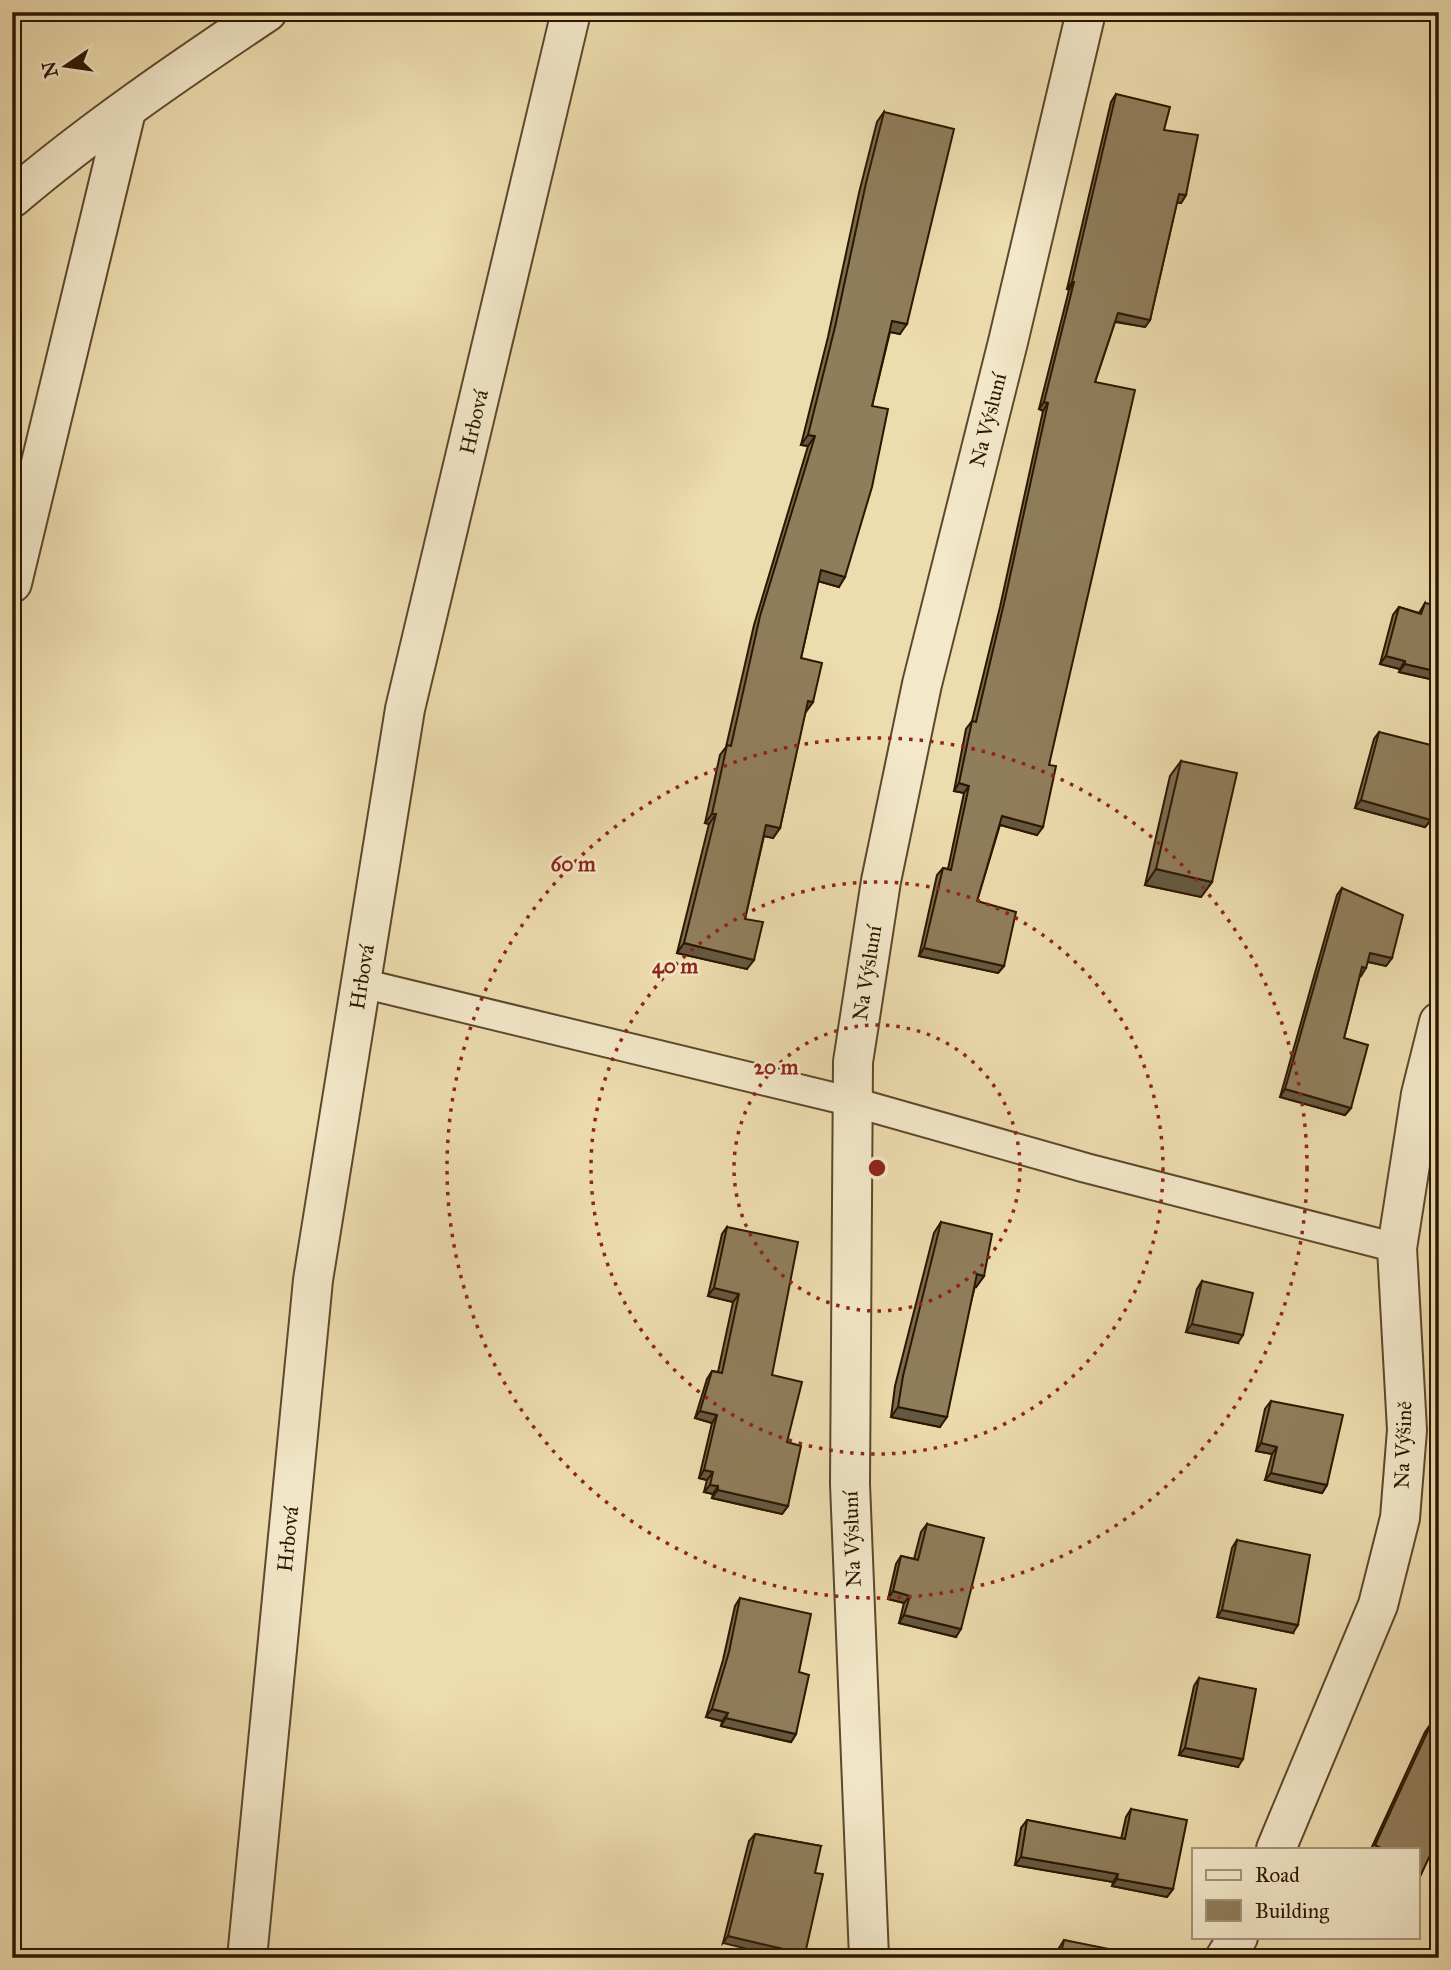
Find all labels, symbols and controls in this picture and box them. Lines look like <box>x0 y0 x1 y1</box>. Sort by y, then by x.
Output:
north arrow <box>32 32 102 102</box>
text: N <box>37 59 63 80</box>
street label: Na Výsluní <box>964 369 1013 470</box>
street label: Hrbová <box>454 387 494 457</box>
text: 60 m <box>550 851 596 877</box>
street label: Na Výsluní <box>847 922 888 1023</box>
street label: Hrbová <box>344 942 380 1011</box>
text: 40 m <box>652 953 698 979</box>
text: 20 m <box>754 1054 799 1080</box>
centre of rings <box>865 1156 889 1180</box>
street label: Na Výšině <box>1388 1400 1418 1490</box>
street label: Na Výsluní <box>837 1489 867 1588</box>
street label: Hrbová <box>272 1505 304 1573</box>
legend <box>1192 1848 1420 1938</box>
text: Road <box>1255 1862 1300 1888</box>
text: Building <box>1255 1898 1329 1924</box>

